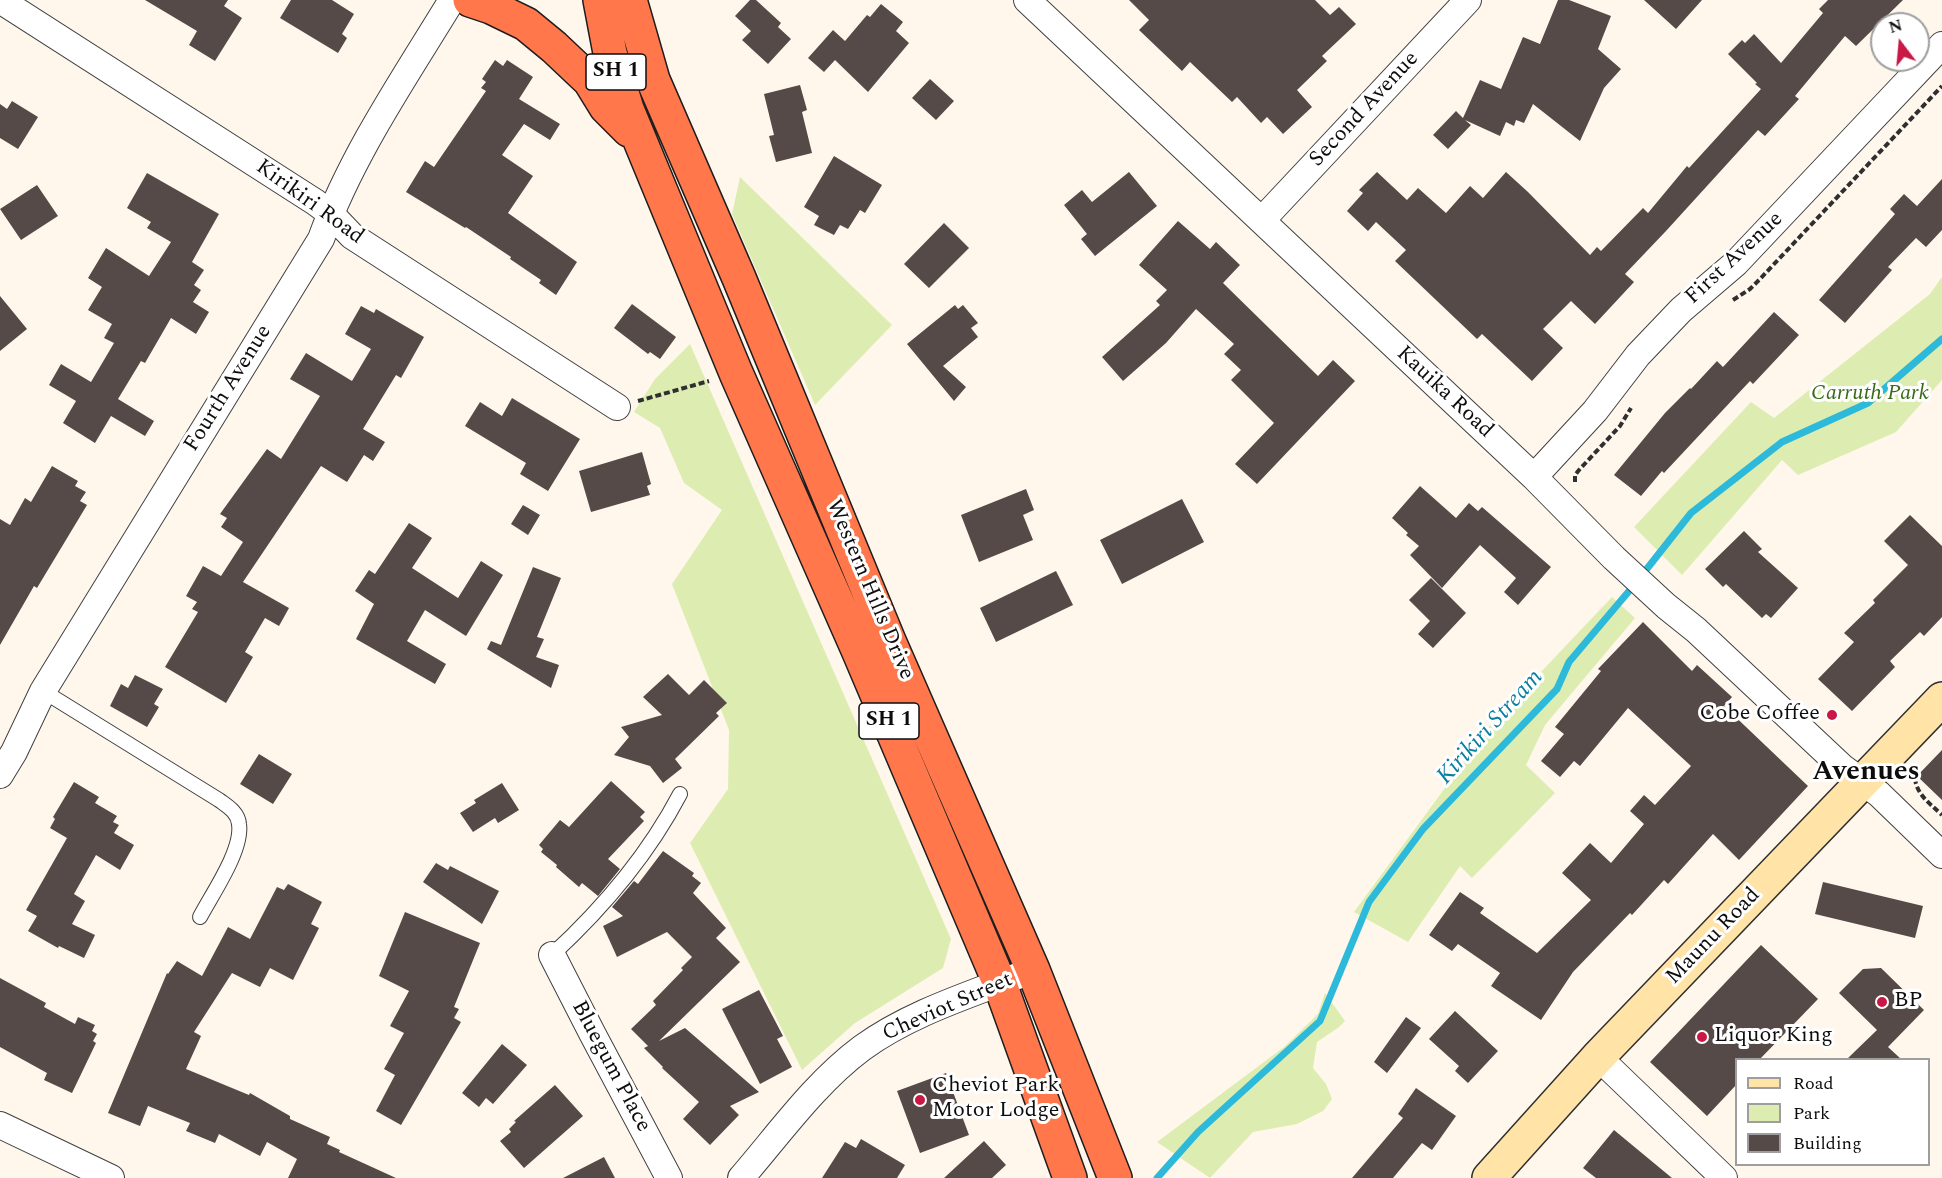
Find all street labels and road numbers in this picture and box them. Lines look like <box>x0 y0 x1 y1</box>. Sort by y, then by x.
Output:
street label: Second Avenue <box>1305 47 1425 173</box>
road number: SH 1 <box>586 54 646 90</box>
street label: Kirikiri Road <box>250 155 368 251</box>
street label: First Avenue <box>1681 207 1789 311</box>
street label: Fourth Avenue <box>180 321 278 457</box>
street label: Kauika Road <box>1390 341 1498 445</box>
street label: Western Hills Drive <box>819 496 919 684</box>
road number: SH 1 <box>859 703 919 739</box>
street label: Maunu Road <box>1661 883 1767 991</box>
street label: Cheviot Street <box>879 968 1017 1048</box>
street label: Bluegum Place <box>564 997 656 1137</box>

